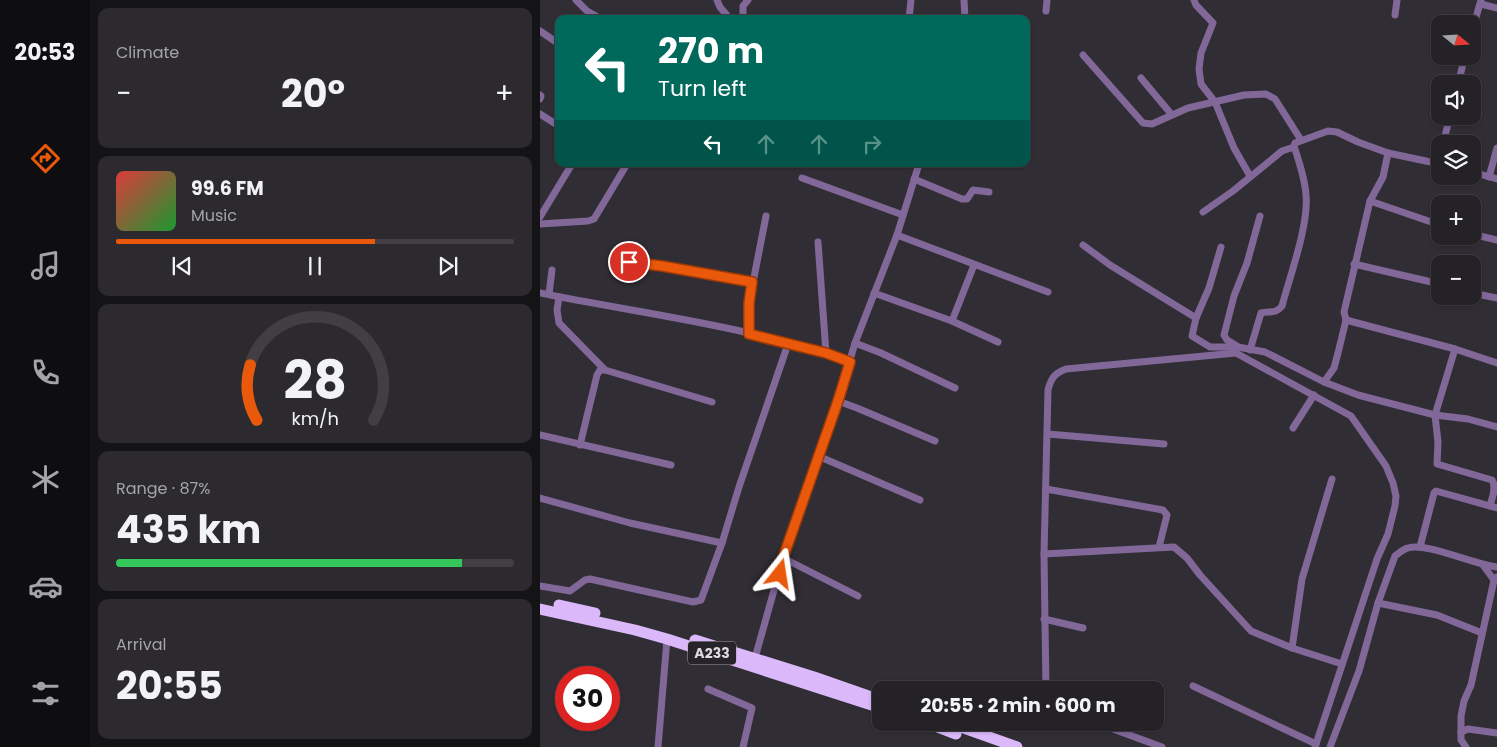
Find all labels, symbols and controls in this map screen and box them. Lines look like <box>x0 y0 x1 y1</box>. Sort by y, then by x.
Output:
north arrow <box>1431 15 1481 65</box>
map controls <box>1431 15 1481 305</box>
text: 270 m <box>658 26 764 75</box>
icon: left <box>575 35 640 100</box>
text: 20:53 <box>15 37 75 68</box>
text: Climate <box>116 41 179 64</box>
text: 20° <box>281 67 345 120</box>
text: Turn left <box>658 73 746 104</box>
text: − <box>116 74 131 113</box>
text: + <box>495 74 514 113</box>
button: sound <box>1431 75 1481 125</box>
icon: left <box>699 130 727 158</box>
icon: ahead <box>752 130 780 158</box>
icon: ahead <box>805 130 833 158</box>
icon: right <box>858 130 886 158</box>
button: layers <box>1431 135 1481 185</box>
icon: directions <box>28 141 63 176</box>
text: 99.6 FM <box>191 175 264 202</box>
button: + <box>1431 195 1481 245</box>
text: Music <box>191 204 237 227</box>
pin <box>608 241 650 283</box>
icon: music <box>28 248 63 283</box>
icon: arrive <box>615 248 643 276</box>
icon: previous <box>168 252 196 280</box>
icon: pause <box>301 252 329 280</box>
icon: next <box>434 252 462 280</box>
button: − <box>1431 255 1481 305</box>
text: 28 <box>283 344 347 417</box>
icon: phone <box>28 355 63 390</box>
text: km/h <box>291 406 339 431</box>
icon: climate <box>28 462 63 497</box>
text: Range · 87% <box>116 477 210 500</box>
text: 435 km <box>116 503 261 556</box>
position arrow <box>753 547 805 599</box>
icon: car <box>28 569 63 604</box>
text: Arrival <box>116 633 166 656</box>
road number: A233 <box>688 641 736 664</box>
text: 20:55 <box>116 659 223 712</box>
speed limit sign: 30 <box>555 666 620 731</box>
icon: filters <box>28 676 63 711</box>
text: 20:55 · 2 min · 600 m <box>920 692 1116 719</box>

